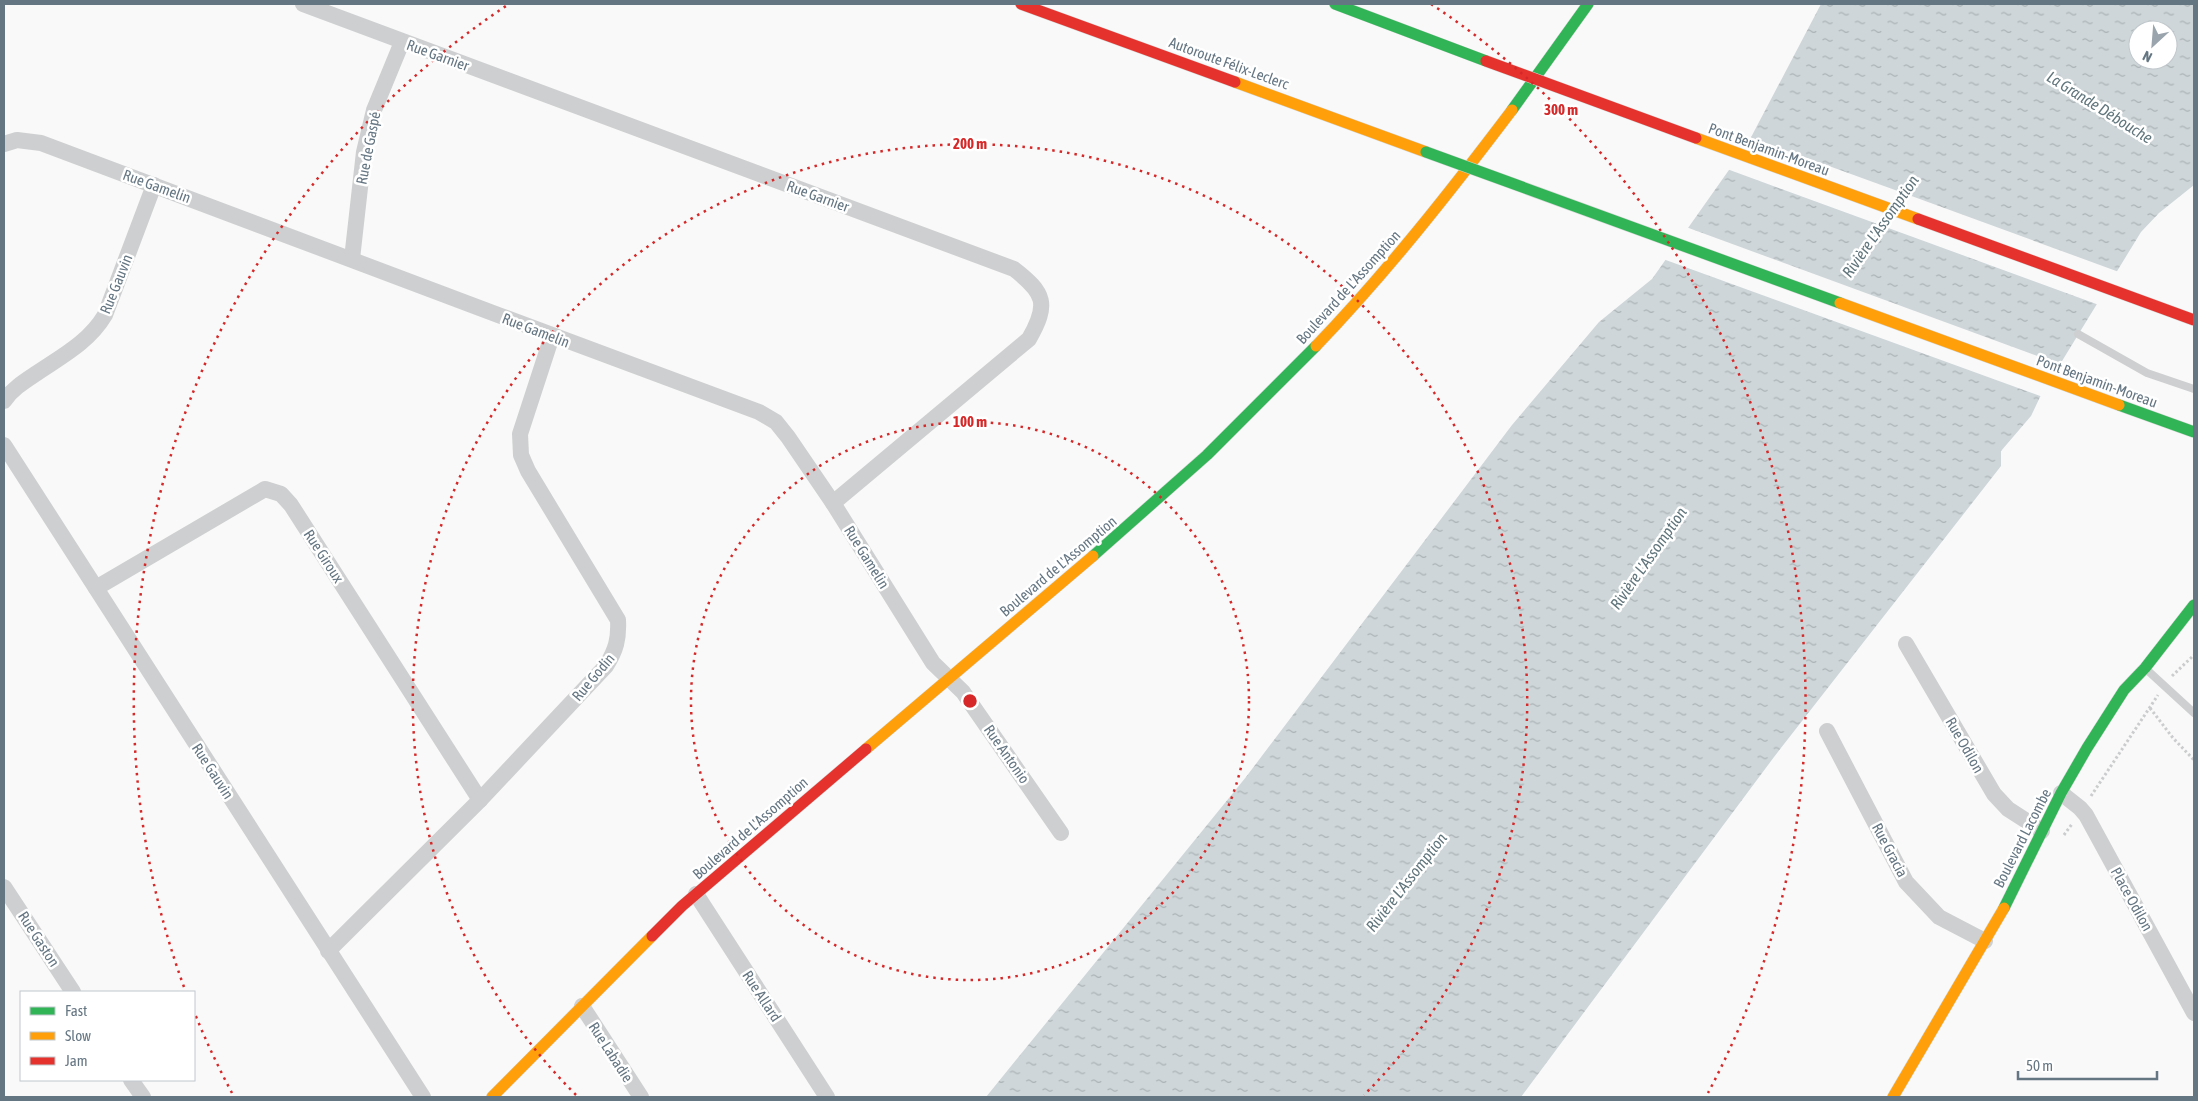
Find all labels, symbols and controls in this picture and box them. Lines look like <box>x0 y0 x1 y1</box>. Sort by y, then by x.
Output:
north arrow <box>2128 20 2178 70</box>
street label: Autoroute Félix-Leclerc <box>1167 33 1292 93</box>
street label: Rue Garnier <box>405 36 472 74</box>
text: N <box>2140 48 2155 66</box>
water label: La Grande Débouche <box>2044 67 2156 147</box>
text: 300 m <box>1544 101 1578 118</box>
street label: Rue de Gaspé <box>353 110 383 186</box>
street label: Pont Benjamin-Moreau <box>1706 119 1832 179</box>
text: 200 m <box>953 135 987 152</box>
street label: Rue Gamelin <box>121 166 193 206</box>
water label: Rivière L'Assomption <box>1838 171 1923 281</box>
street label: Rue Garnier <box>785 177 852 215</box>
street label: Boulevard de L'Assomption <box>1293 227 1403 347</box>
street label: Rue Gauvin <box>96 252 136 316</box>
street label: Rue Gamelin <box>500 309 572 351</box>
street label: Pont Benjamin-Moreau <box>2034 351 2160 411</box>
text: 100 m <box>953 413 987 430</box>
water label: Rivière L'Assomption <box>1606 503 1691 613</box>
street label: Boulevard de L'Assomption <box>996 512 1120 620</box>
street label: Rue Gamelin <box>841 522 893 592</box>
street label: Rue Giroux <box>301 526 347 586</box>
street label: Rue Godin <box>568 650 618 704</box>
centre of rings <box>961 692 979 710</box>
street label: Rue Odilon <box>1942 714 1988 776</box>
street label: Rue Antonio <box>981 722 1033 786</box>
street label: Rue Gauvin <box>189 740 237 802</box>
street label: Boulevard de L'Assomption <box>689 773 811 883</box>
street label: Boulevard Lacombe <box>1990 786 2054 890</box>
street label: Rue Gracia <box>1869 820 1911 880</box>
water label: Rivière L'Assomption <box>1362 829 1451 936</box>
street label: Place Odilon <box>2108 864 2156 934</box>
street label: Rue Gaston <box>15 908 63 970</box>
street label: Rue Allard <box>739 967 785 1025</box>
legend <box>20 991 195 1081</box>
text: Fast <box>65 1002 87 1019</box>
street label: Rue Labadie <box>585 1019 637 1085</box>
text: Slow <box>65 1027 91 1044</box>
scale bar <box>2018 1048 2157 1080</box>
text: Jam <box>65 1052 88 1069</box>
text: 50 m <box>2026 1057 2053 1074</box>

